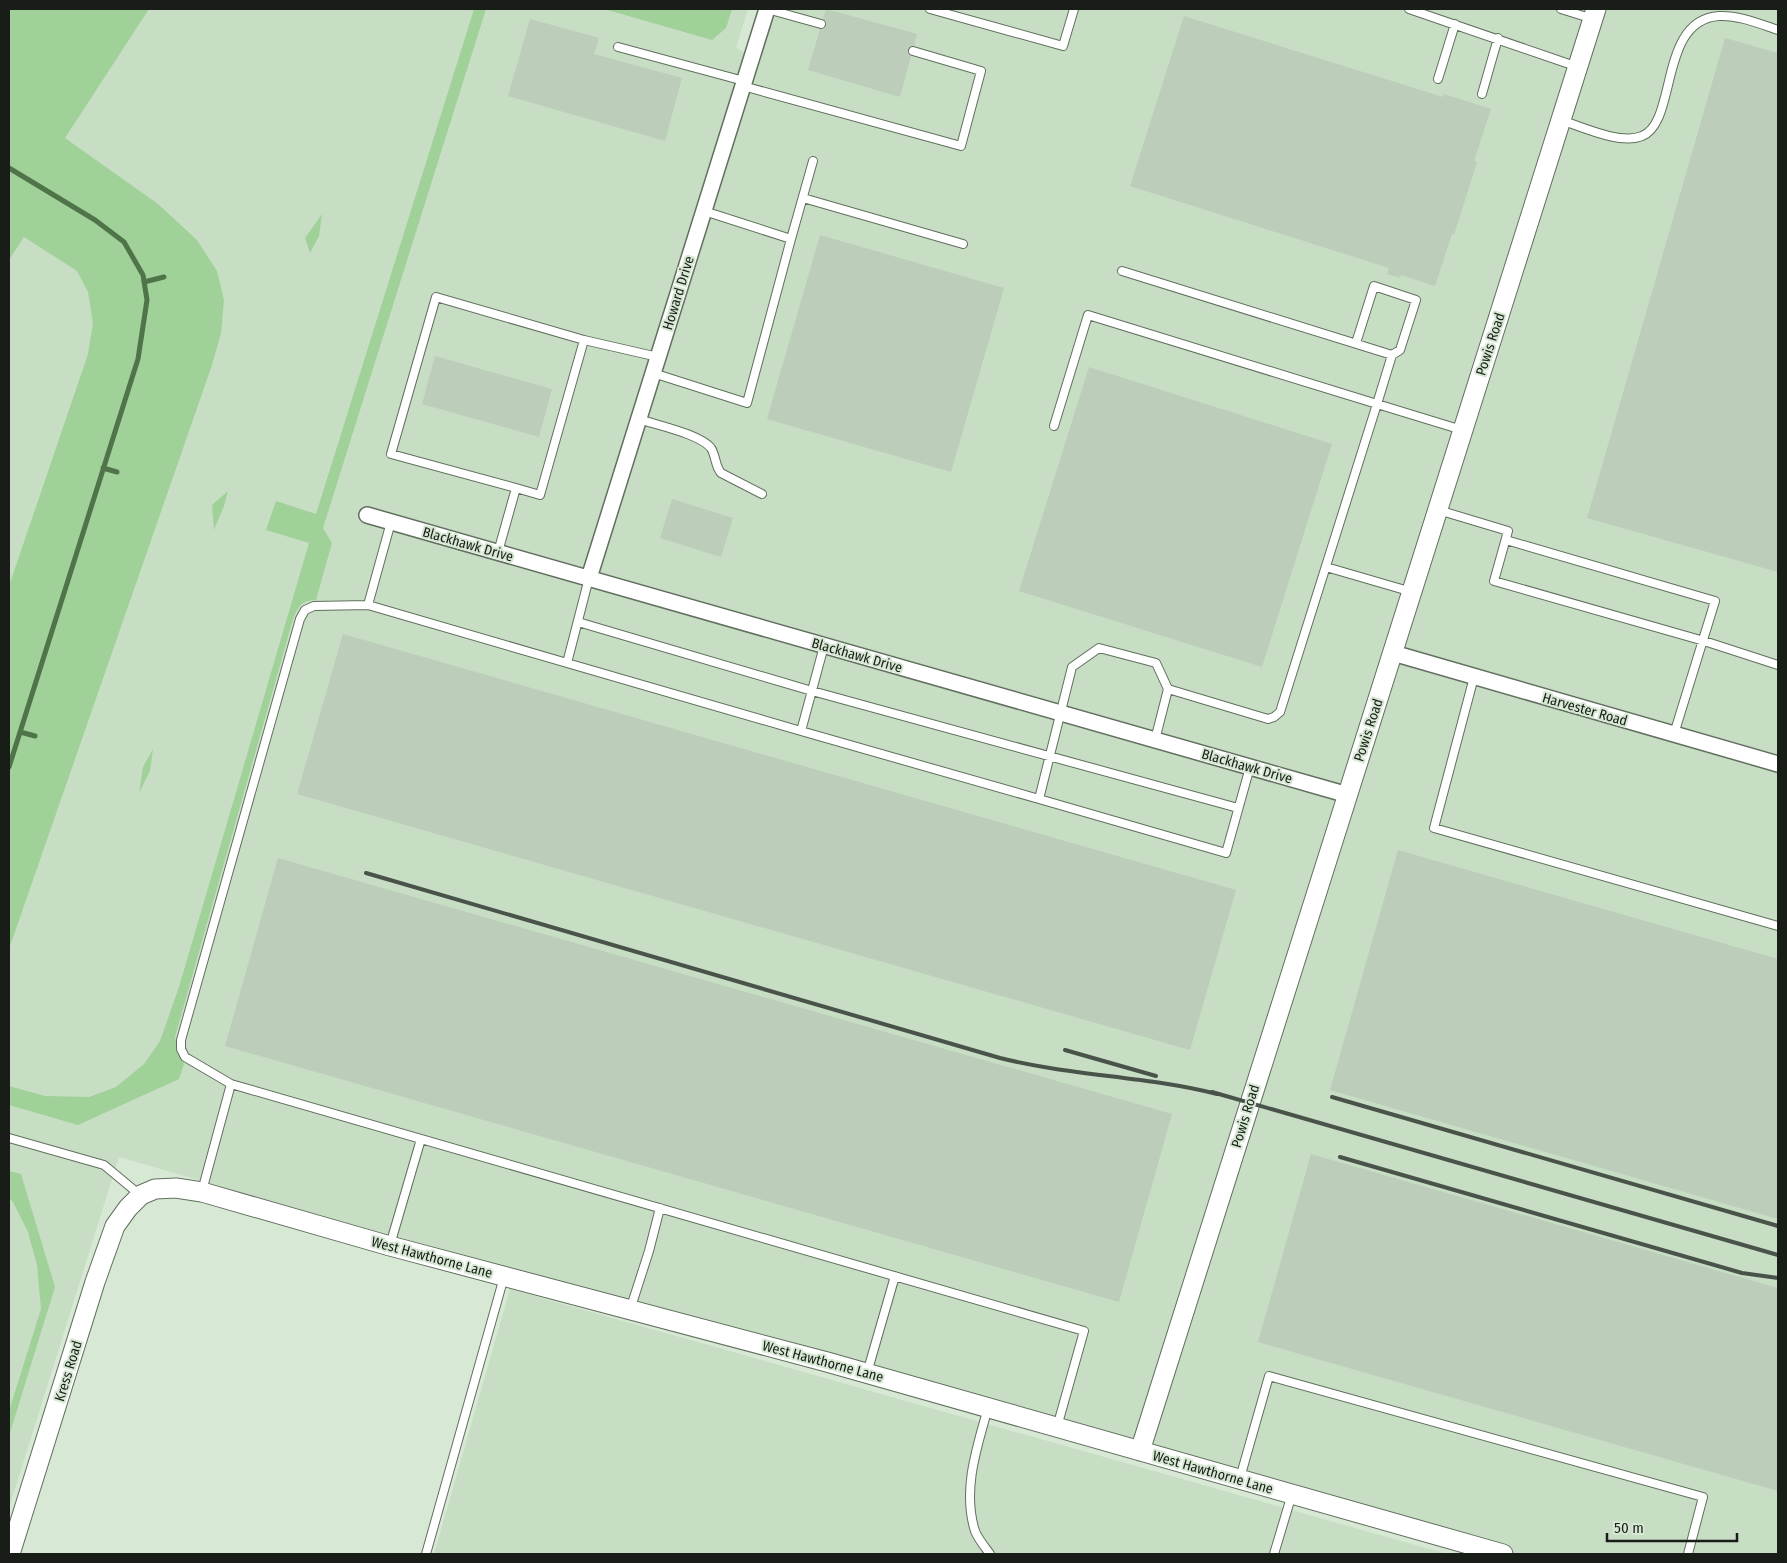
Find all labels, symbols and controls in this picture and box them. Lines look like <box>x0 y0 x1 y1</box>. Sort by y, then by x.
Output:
street label: Howard Drive <box>659 254 698 332</box>
street label: Powis Road <box>1472 310 1509 378</box>
street label: Blackhawk Drive <box>421 523 515 566</box>
street label: Blackhawk Drive <box>810 634 904 677</box>
street label: Harvester Road <box>1540 689 1629 730</box>
street label: Powis Road <box>1350 696 1387 764</box>
street label: Blackhawk Drive <box>1200 745 1294 788</box>
street label: Powis Road <box>1228 1082 1263 1150</box>
street label: West Hawthorne Lane <box>369 1233 494 1282</box>
street label: West Hawthorne Lane <box>760 1337 885 1386</box>
street label: Kress Road <box>51 1339 86 1404</box>
street label: West Hawthorne Lane <box>1151 1447 1275 1498</box>
scale bar <box>1607 1510 1737 1542</box>
text: 50 m <box>1614 1519 1644 1537</box>

